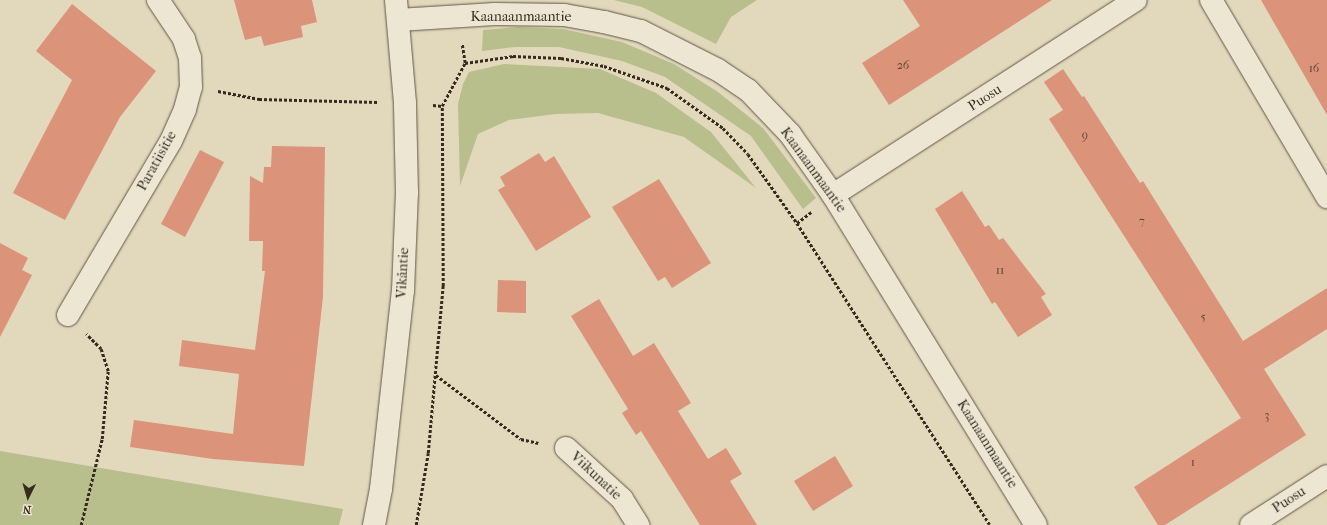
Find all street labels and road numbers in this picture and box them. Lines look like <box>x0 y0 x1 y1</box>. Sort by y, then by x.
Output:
street label: Kaanaanmaantie <box>470 9 572 25</box>
street label: Puosu <box>965 81 1005 115</box>
street label: Kaanaanmaantie <box>777 124 849 216</box>
street label: Paratiisitie <box>134 128 180 194</box>
street label: Vikåntie <box>393 247 413 299</box>
street label: Kaanaanmaantie <box>953 397 1021 491</box>
street label: Viikunatie <box>567 448 625 504</box>
street label: Puosu <box>1269 483 1309 517</box>

